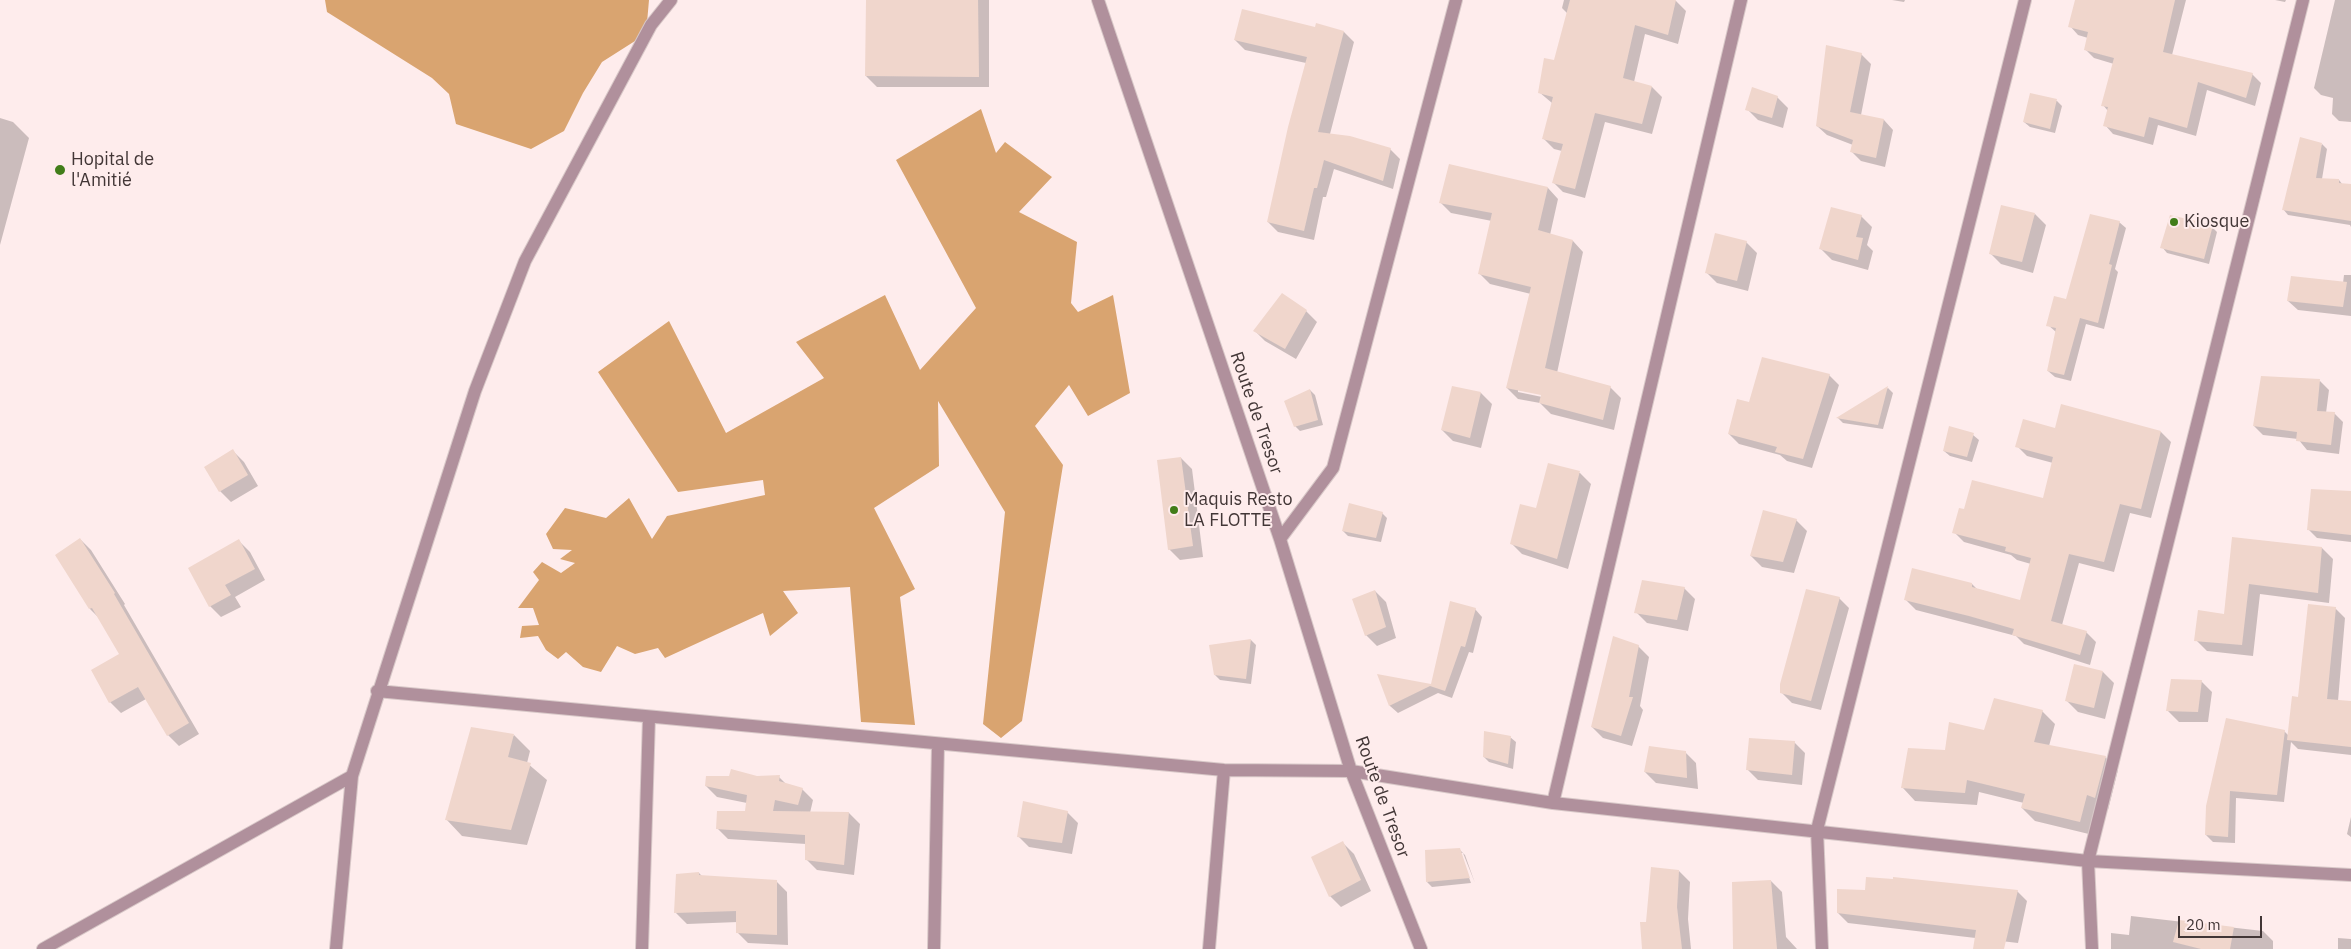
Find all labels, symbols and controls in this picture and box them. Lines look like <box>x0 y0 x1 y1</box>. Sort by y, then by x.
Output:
place label: Hopital de l'Amitié <box>71 149 154 192</box>
marker: Hopital de l'Amitié <box>53 163 67 177</box>
place label: Kiosque <box>2184 211 2249 233</box>
marker: Kiosque <box>2168 216 2180 228</box>
street label: Route de Tresor <box>1225 349 1287 477</box>
place label: Maquis Resto LA FLOTTE <box>1184 489 1293 532</box>
marker: Maquis Resto LA FLOTTE <box>1168 504 1180 516</box>
street label: Route de Tresor <box>1350 733 1414 861</box>
scale bar <box>2181 906 2265 938</box>
text: 20 m <box>2186 915 2221 934</box>

